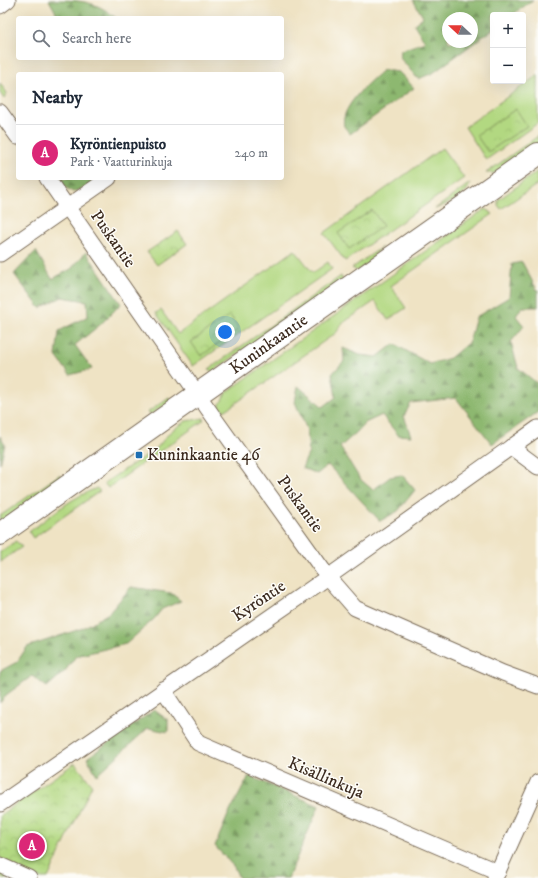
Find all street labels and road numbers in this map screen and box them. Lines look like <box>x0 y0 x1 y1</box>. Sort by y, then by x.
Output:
street label: Puskantie <box>85 206 141 272</box>
street label: Kuninkaantie <box>225 309 312 379</box>
street label: Puskantie <box>272 471 328 537</box>
street label: Kyröntie <box>228 575 290 627</box>
street label: Kisällinkuja <box>285 752 368 804</box>

